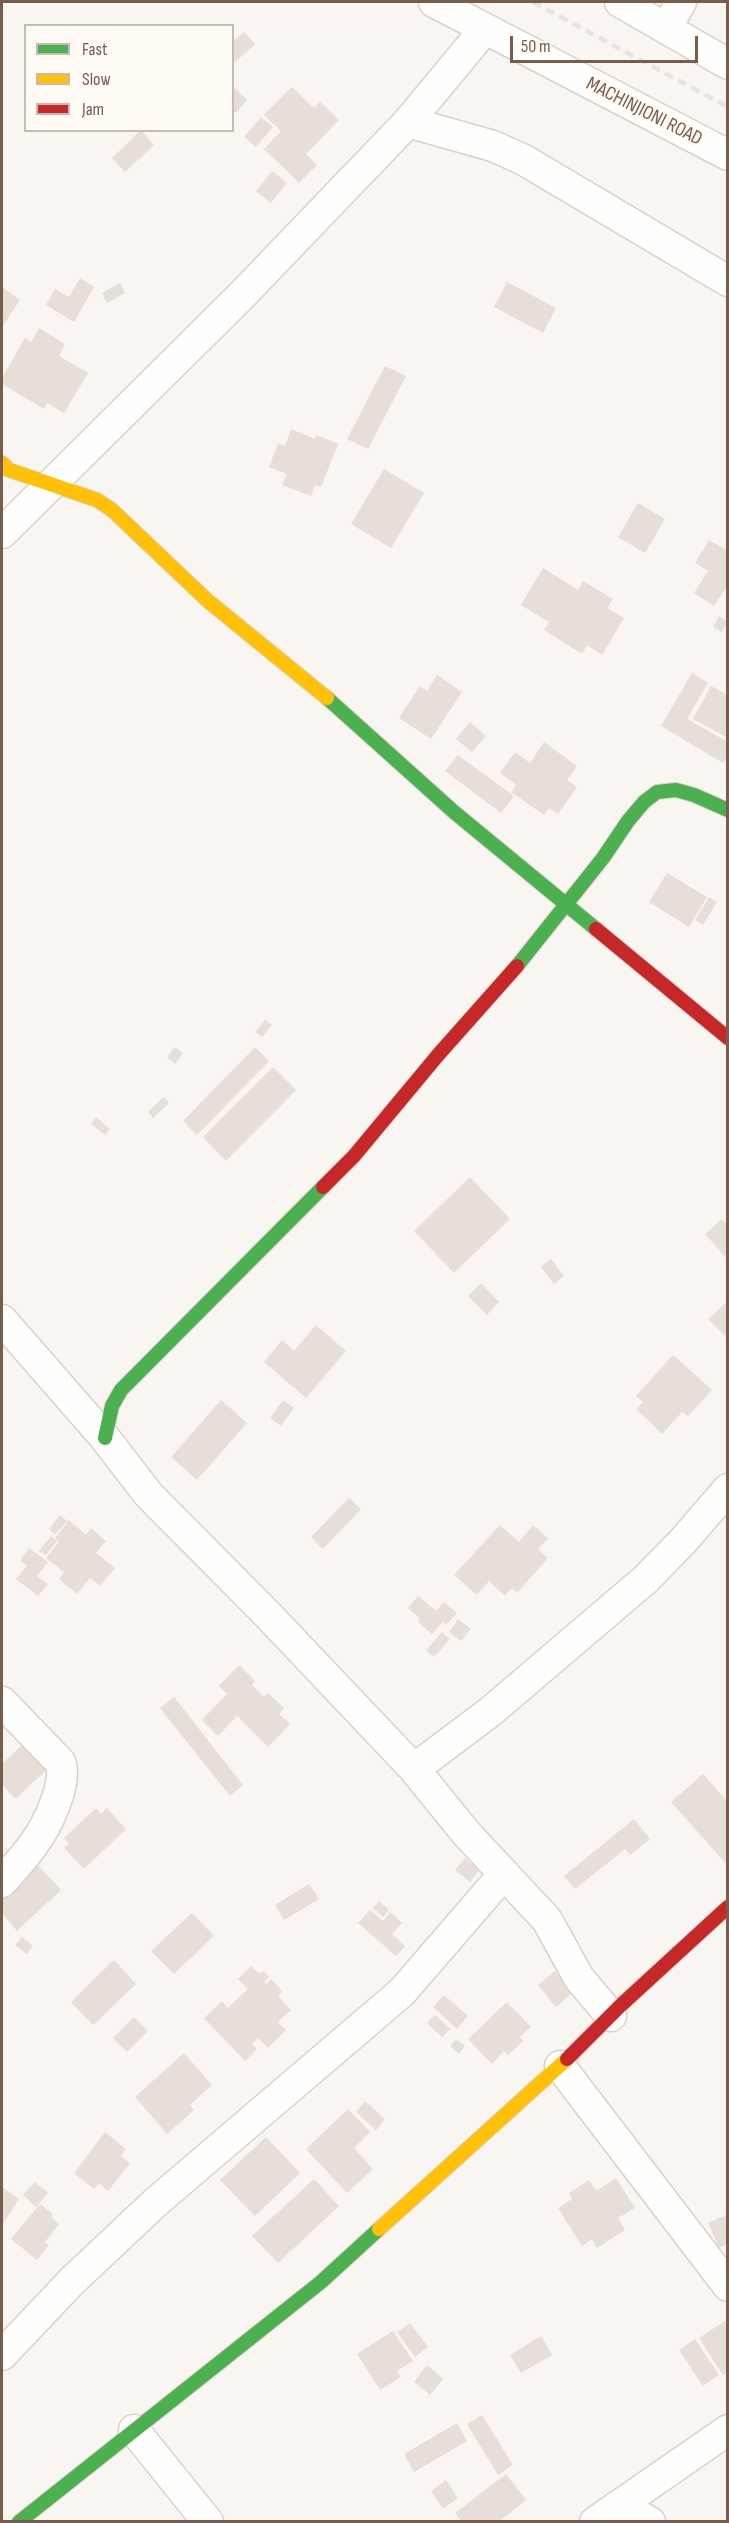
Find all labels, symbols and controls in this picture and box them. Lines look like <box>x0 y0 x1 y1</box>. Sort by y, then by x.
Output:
legend <box>24 24 234 132</box>
scale bar <box>513 24 700 62</box>
text: 50 m <box>521 36 551 57</box>
text: Fast <box>82 39 107 60</box>
text: Slow <box>82 69 111 90</box>
street label: MACHINJIONI ROAD <box>582 72 706 152</box>
text: Jam <box>82 99 104 120</box>

